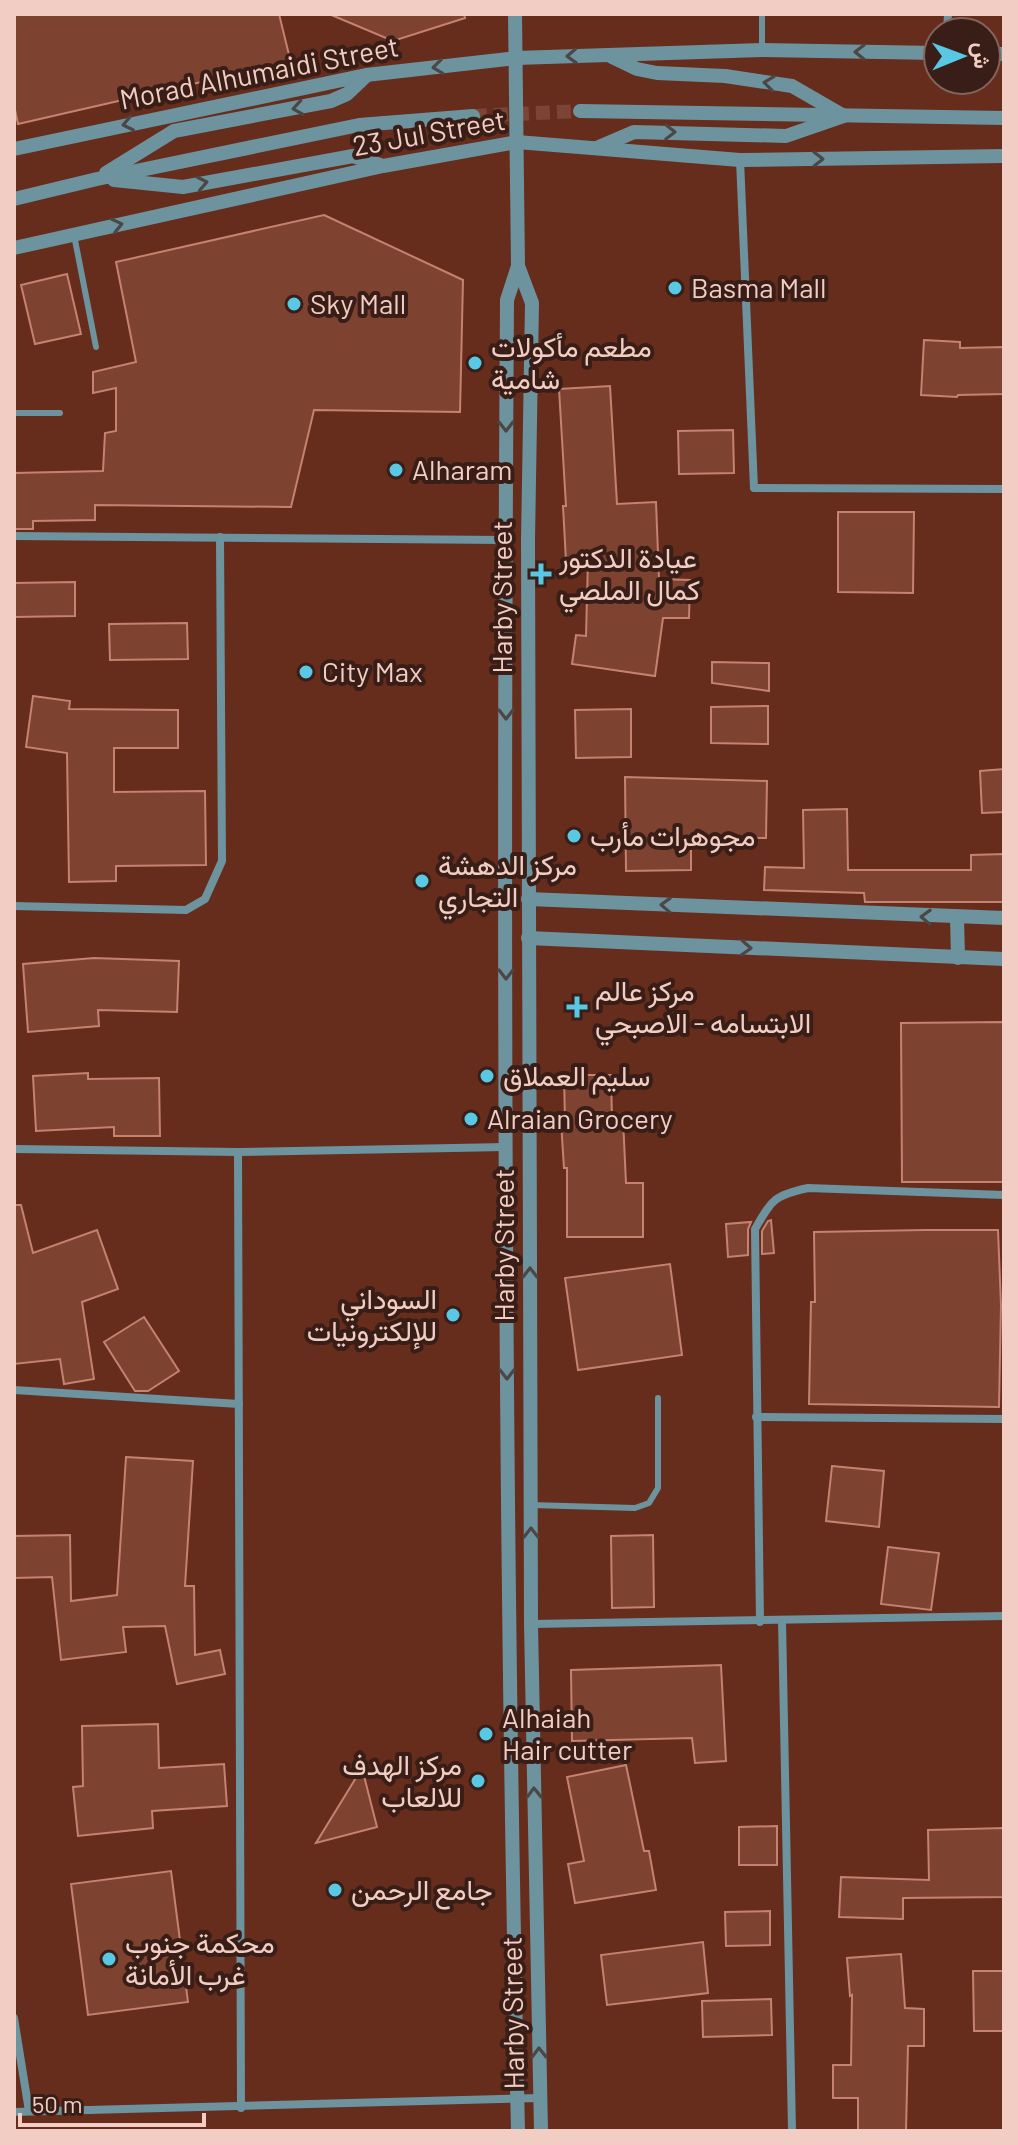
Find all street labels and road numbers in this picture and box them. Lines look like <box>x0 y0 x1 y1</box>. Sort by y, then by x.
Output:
street label: Morad Alhumaidi Street <box>117 28 401 116</box>
street label: 23 Jul Street <box>350 102 508 162</box>
street label: Harby Street <box>484 521 518 673</box>
street label: Harby Street <box>486 1169 520 1321</box>
street label: Harby Street <box>494 1936 530 2090</box>

